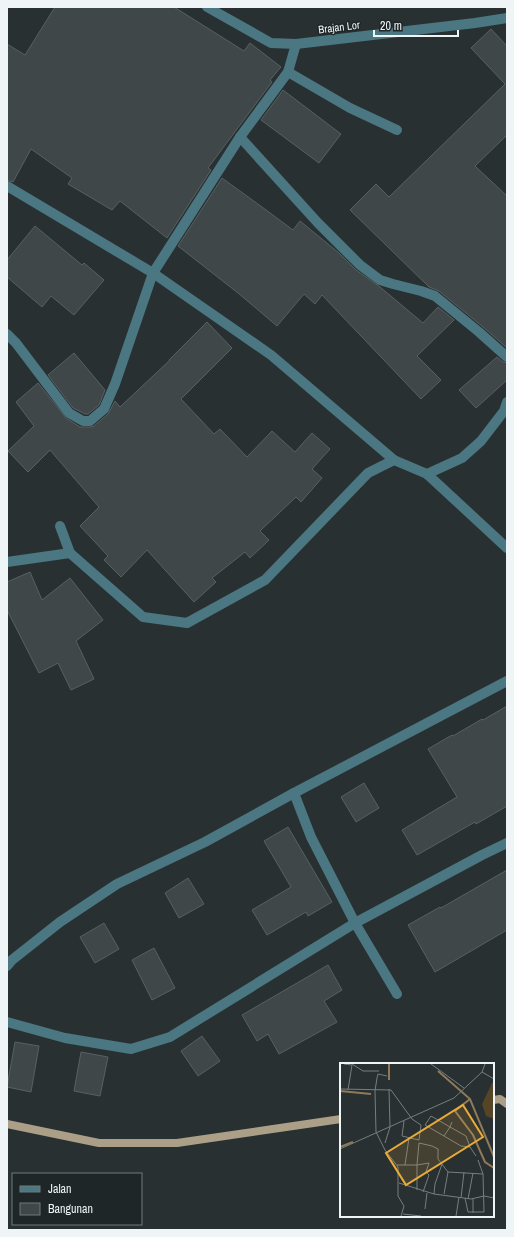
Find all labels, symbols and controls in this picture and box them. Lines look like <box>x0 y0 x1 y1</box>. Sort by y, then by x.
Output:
scale bar <box>374 12 458 38</box>
street label: Brajan Lor <box>317 18 361 36</box>
text: 20 m <box>380 18 402 34</box>
inset map <box>340 1063 494 1217</box>
legend <box>12 1173 142 1225</box>
text: Jalan <box>48 1181 72 1197</box>
text: Bangunan <box>48 1201 93 1217</box>

